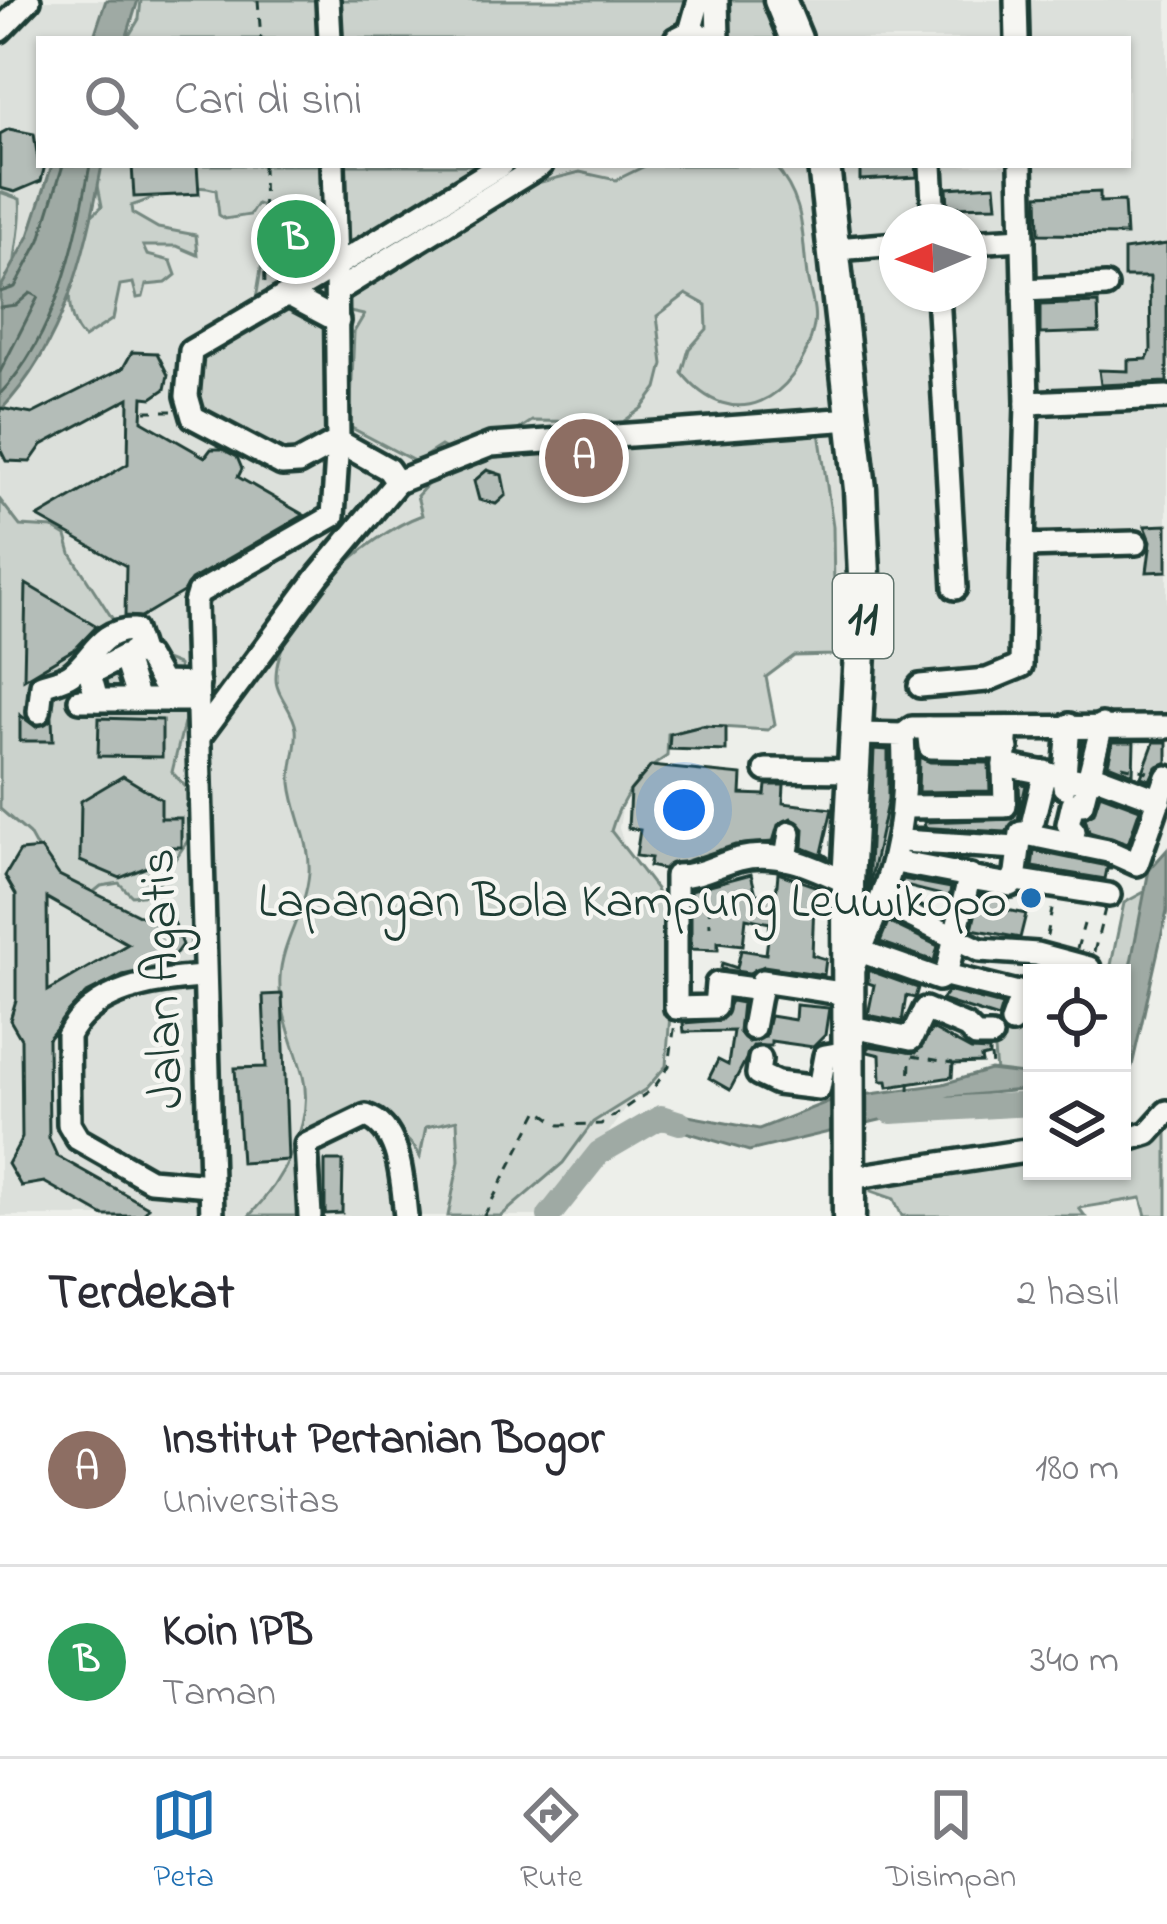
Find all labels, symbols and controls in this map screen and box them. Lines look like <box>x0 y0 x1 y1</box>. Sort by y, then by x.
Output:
search box <box>36 36 1131 168</box>
icon: search <box>78 69 144 135</box>
text: Cari di sini <box>174 69 362 135</box>
pin: B <box>257 194 335 284</box>
north arrow <box>879 204 987 312</box>
pin: A <box>545 413 623 503</box>
road number: 11 <box>833 574 893 658</box>
your location <box>654 780 714 840</box>
street label: Jalan Agatis <box>122 847 207 1110</box>
place label: Lapangan Bola Kampung Leuwikopo <box>258 866 1007 941</box>
marker: Lapangan Bola Kampung Leuwikopo <box>1018 885 1044 911</box>
map controls <box>1023 964 1131 1180</box>
button: locate <box>1023 964 1131 1072</box>
button: layers <box>1023 1072 1131 1180</box>
text: Terdekat <box>48 1257 234 1332</box>
text: 2 hasil <box>1017 1266 1119 1323</box>
text: Institut Pertanian Bogor <box>162 1408 604 1474</box>
text: A <box>75 1441 99 1498</box>
text: 180 m <box>1035 1441 1119 1498</box>
text: Universitas <box>162 1474 340 1531</box>
text: Koin IPB <box>162 1600 313 1666</box>
text: B <box>74 1633 100 1690</box>
text: 340 m <box>1030 1633 1119 1690</box>
text: Taman <box>162 1666 276 1723</box>
tab: Peta <box>151 1782 217 1902</box>
tab: Rute <box>518 1782 584 1902</box>
tab: Disimpan <box>886 1782 1016 1902</box>

